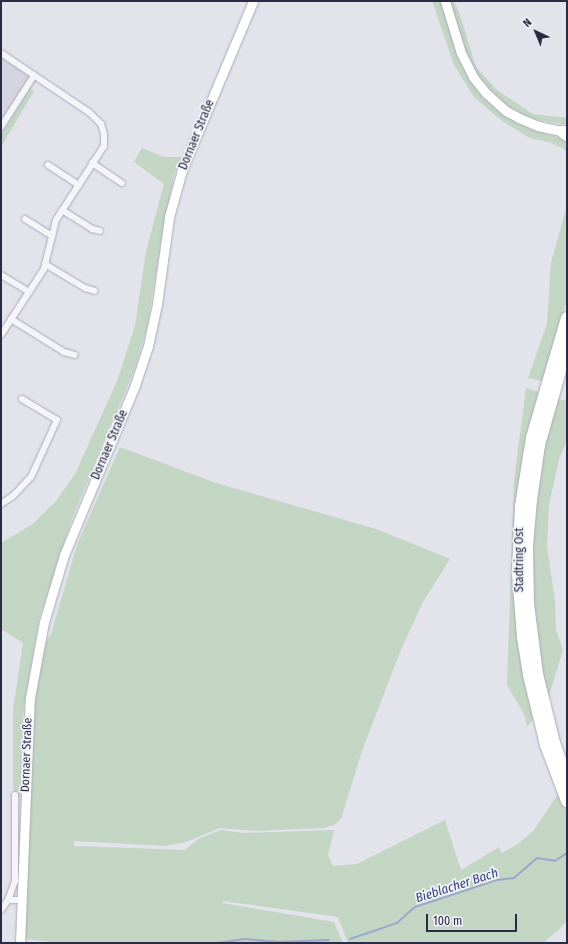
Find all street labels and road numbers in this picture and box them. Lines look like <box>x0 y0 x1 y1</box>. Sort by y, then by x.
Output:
street label: Dornaer Straße <box>176 98 218 172</box>
street label: Dornaer Straße <box>89 408 131 482</box>
street label: Stadtring Ost <box>513 528 527 592</box>
street label: Dornaer Straße <box>19 718 35 792</box>

